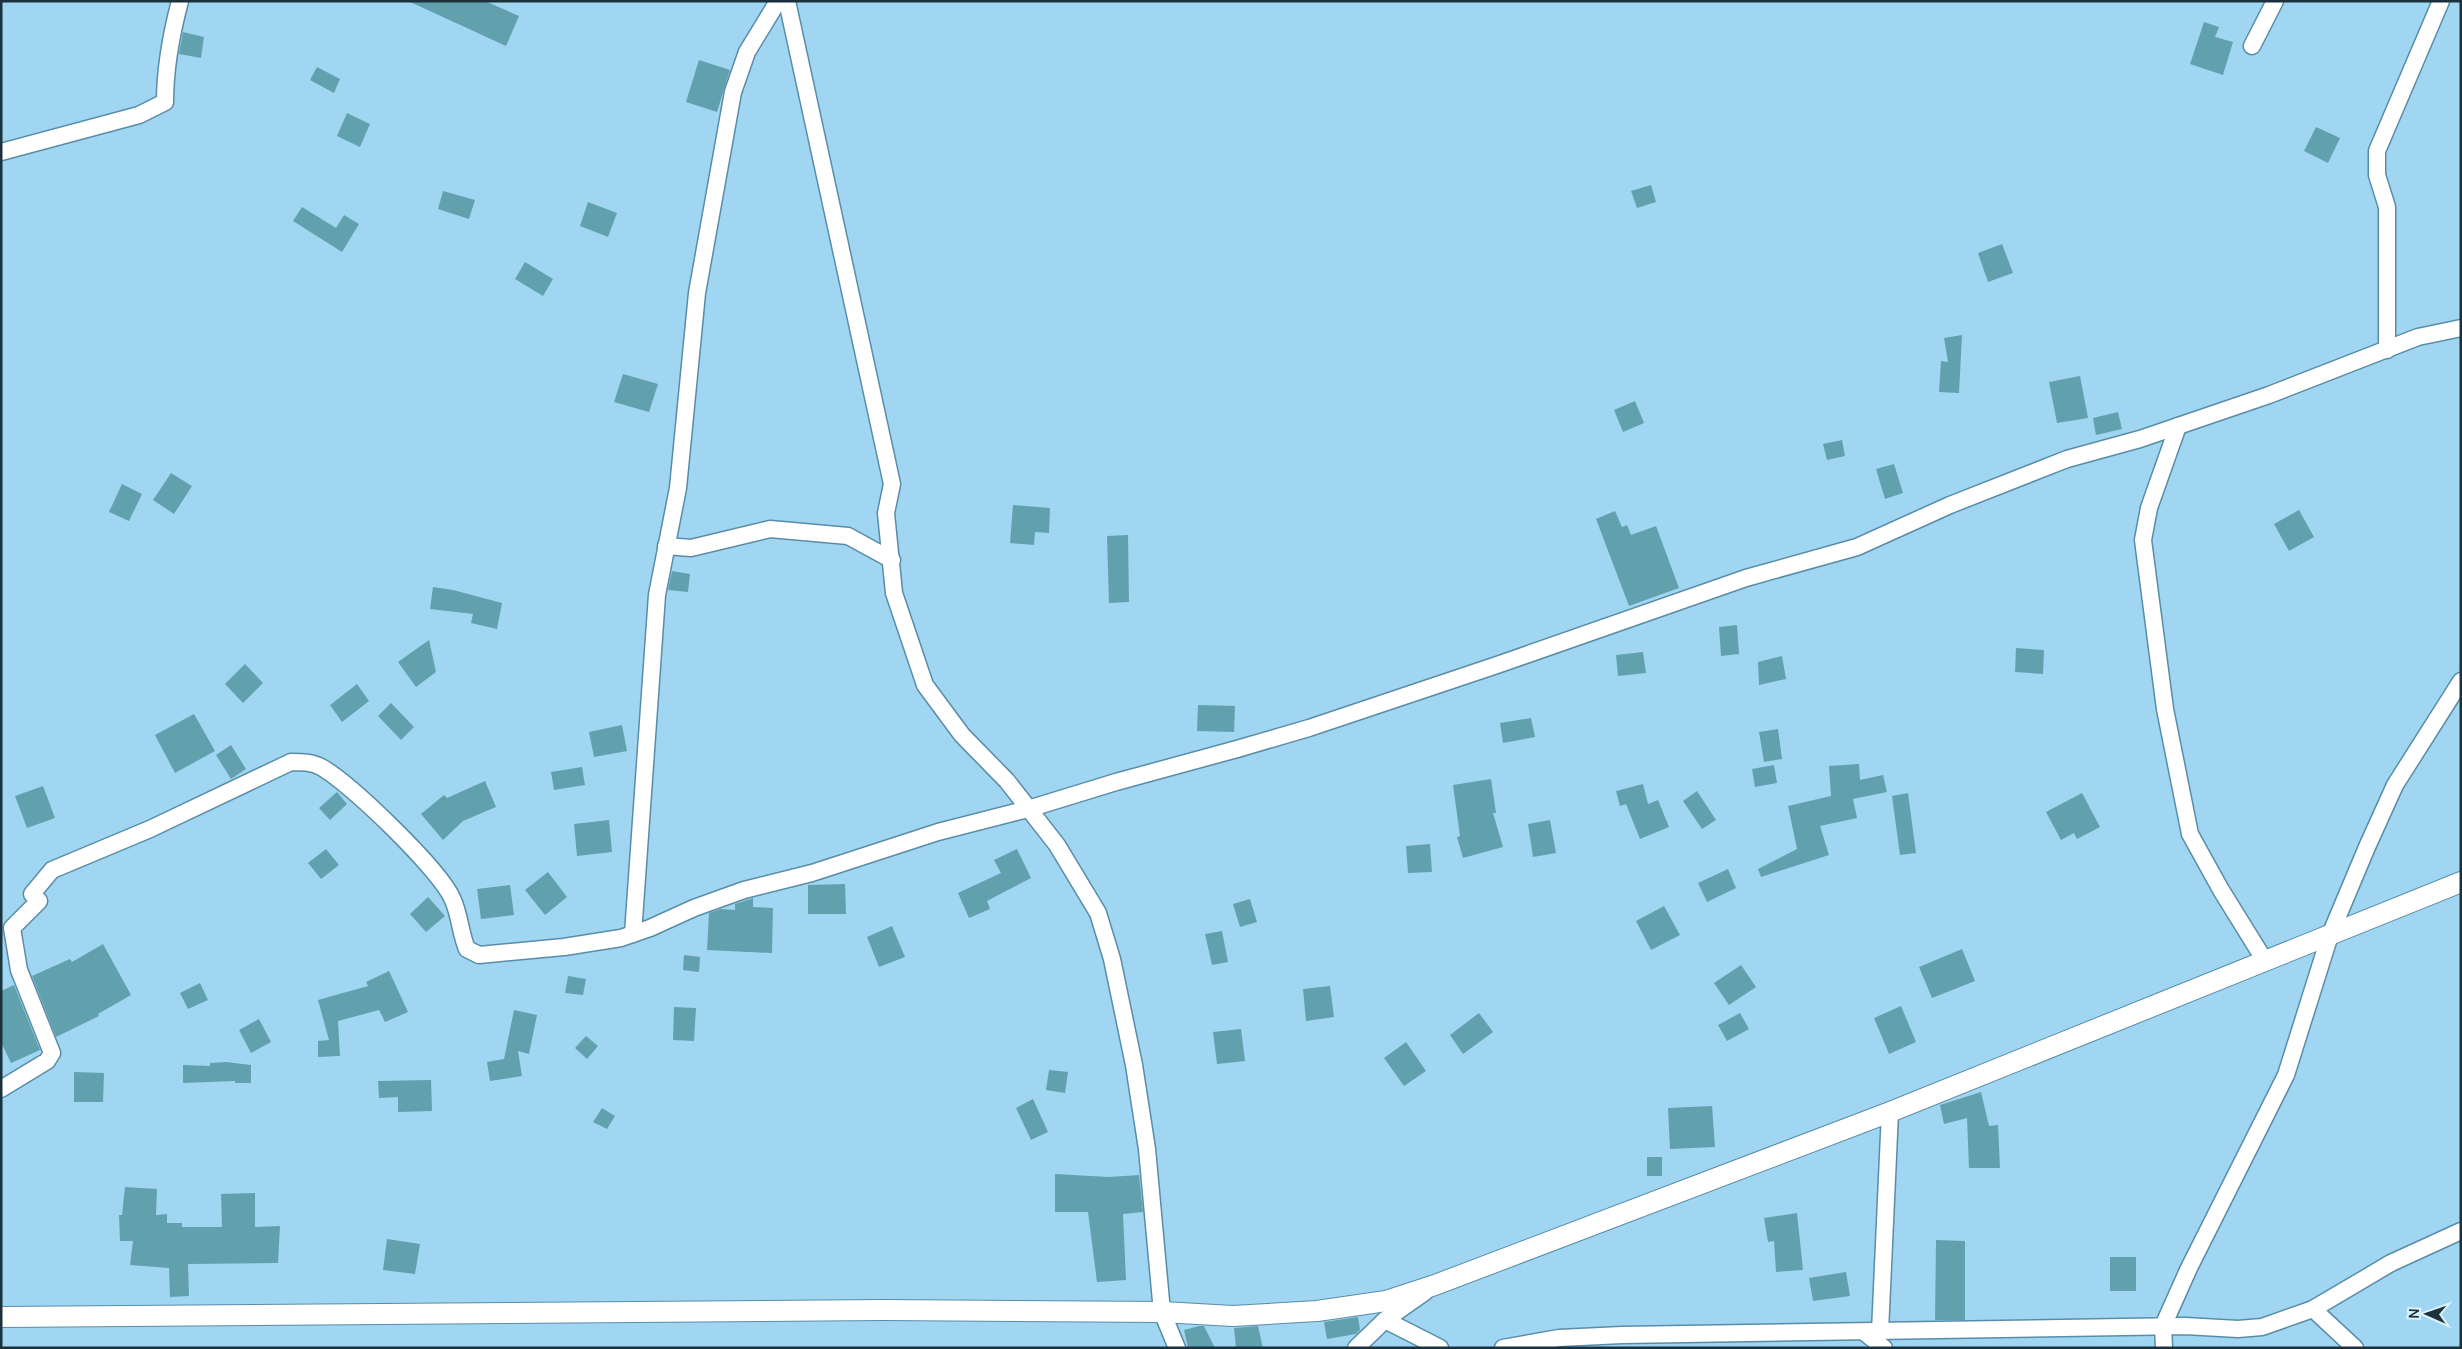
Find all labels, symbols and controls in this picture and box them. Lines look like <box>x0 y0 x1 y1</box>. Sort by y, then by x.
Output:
north arrow <box>2402 1289 2452 1339</box>
text: N <box>2404 1308 2423 1319</box>

